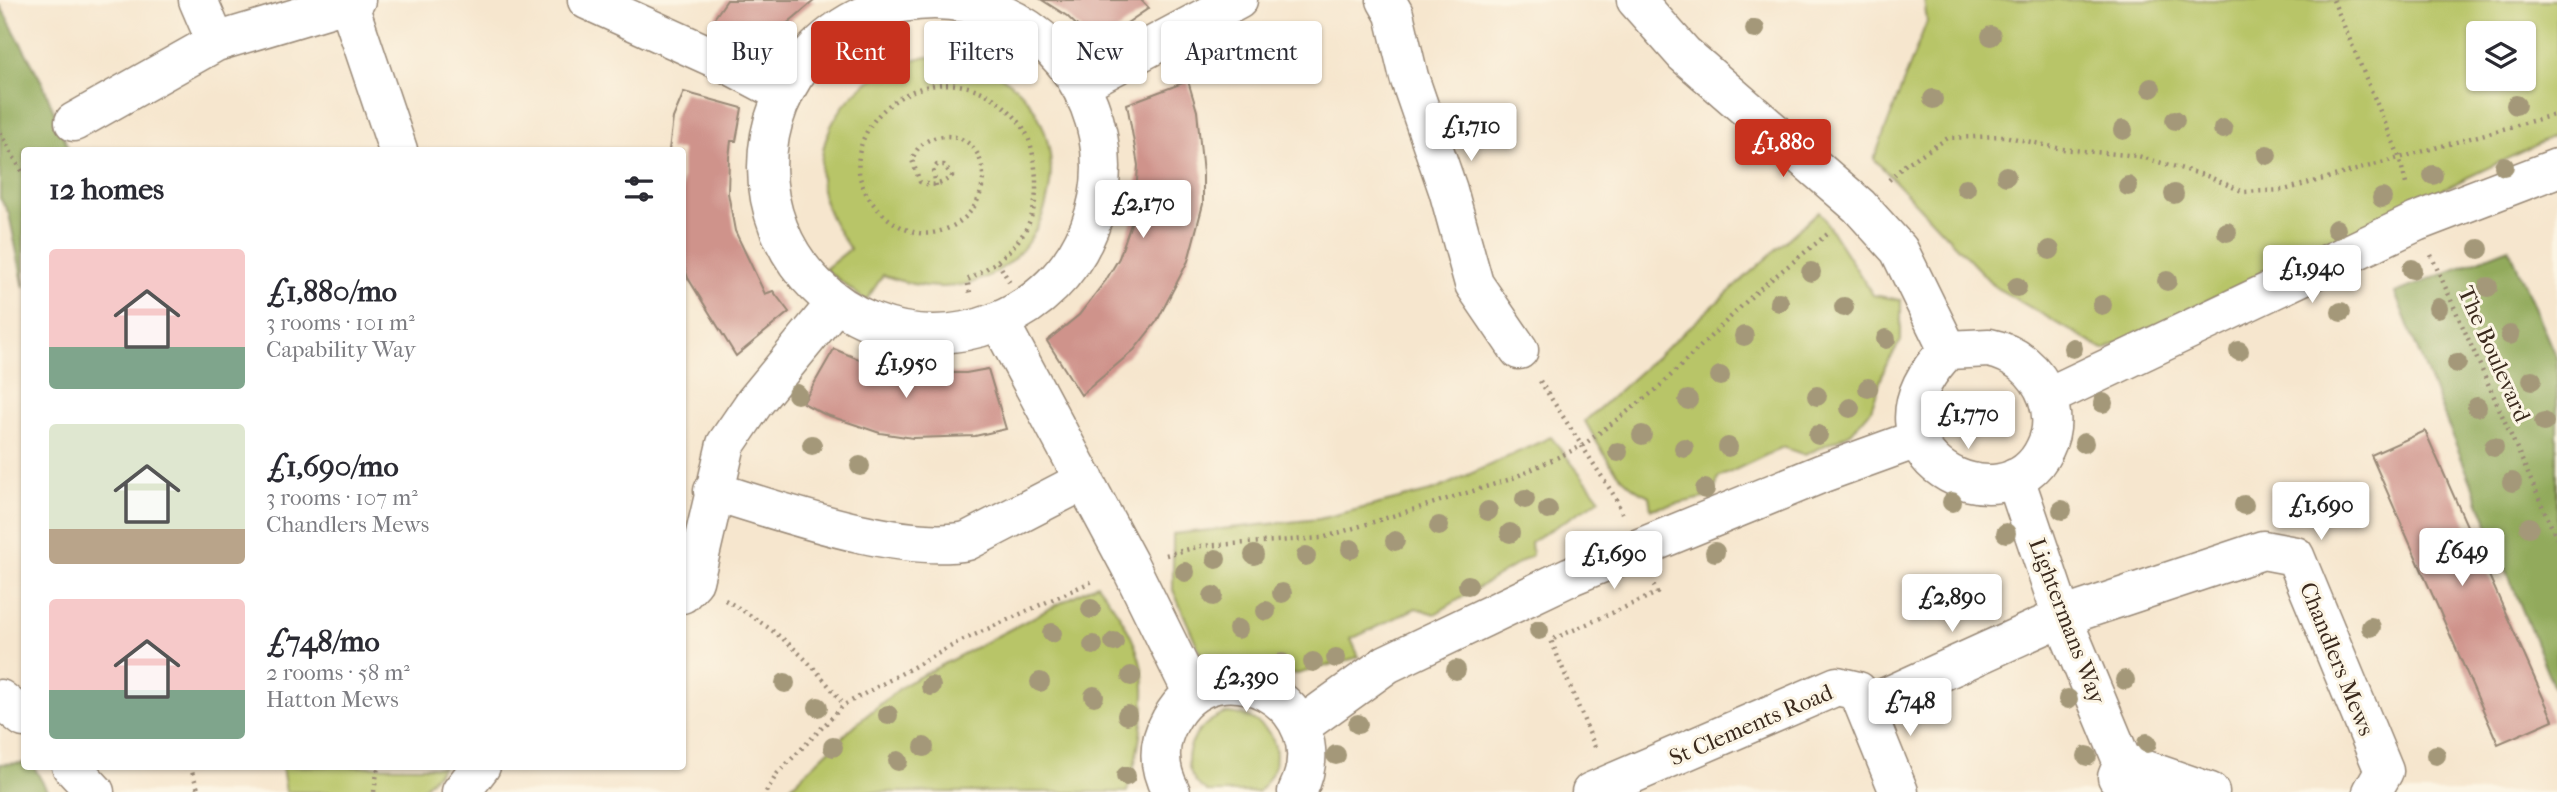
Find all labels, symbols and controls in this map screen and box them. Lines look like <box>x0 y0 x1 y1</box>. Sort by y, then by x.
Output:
chip: Buy <box>707 21 797 84</box>
chip: Rent <box>811 21 910 84</box>
chip: Filters <box>924 21 1038 84</box>
chip: New <box>1052 21 1147 84</box>
chip: Apartment <box>1161 21 1322 84</box>
map controls <box>2466 21 2536 91</box>
button: layers <box>2466 21 2536 91</box>
pin: £1,710 <box>1414 104 1528 163</box>
text: £1,710 <box>1442 112 1500 139</box>
pin: £1,880 <box>1726 120 1840 179</box>
text: £1,880 <box>1751 128 1815 155</box>
icon: filters <box>620 170 658 208</box>
text: 12 homes <box>49 172 164 207</box>
pin: £2,170 <box>1086 180 1200 240</box>
text: £2,170 <box>1111 189 1175 216</box>
pin: £1,940 <box>2255 246 2369 305</box>
text: £1,940 <box>2279 254 2345 281</box>
text: £1,880/mo <box>266 274 397 309</box>
icon: home <box>105 277 189 361</box>
street label: The Boulevard <box>2452 282 2536 427</box>
text: 3 rooms · 101 m² <box>266 309 415 336</box>
text: Capability Way <box>266 336 416 363</box>
pin: £1,950 <box>849 340 963 400</box>
text: £1,950 <box>875 349 937 376</box>
pin: £1,770 <box>1911 392 2025 451</box>
text: £1,770 <box>1937 400 1999 427</box>
text: £1,690/mo <box>266 449 399 484</box>
icon: home <box>105 452 189 536</box>
pin: £1,690 <box>2264 482 2378 542</box>
text: 3 rooms · 107 m² <box>266 484 418 511</box>
text: £1,690 <box>2288 491 2354 518</box>
text: Chandlers Mews <box>266 511 429 538</box>
pin: £649 <box>2421 528 2503 588</box>
pin: £1,690 <box>1557 532 1671 591</box>
street label: Lightermans Way <box>2023 534 2111 708</box>
text: £649 <box>2435 537 2489 564</box>
text: £1,690 <box>1581 540 1647 567</box>
pin: £2,890 <box>1895 574 2009 634</box>
street label: Chandlers Mews <box>2294 578 2380 740</box>
text: £2,890 <box>1918 583 1986 610</box>
text: £748/mo <box>266 624 380 659</box>
icon: home <box>105 627 189 711</box>
pin: £2,390 <box>1189 654 1303 714</box>
text: 2 rooms · 58 m² <box>266 659 410 686</box>
text: £2,390 <box>1213 663 1279 690</box>
street label: St Clements Road <box>1665 678 1837 772</box>
pin: £748 <box>1869 678 1951 738</box>
text: Hatton Mews <box>266 686 399 713</box>
text: £748 <box>1885 687 1935 714</box>

